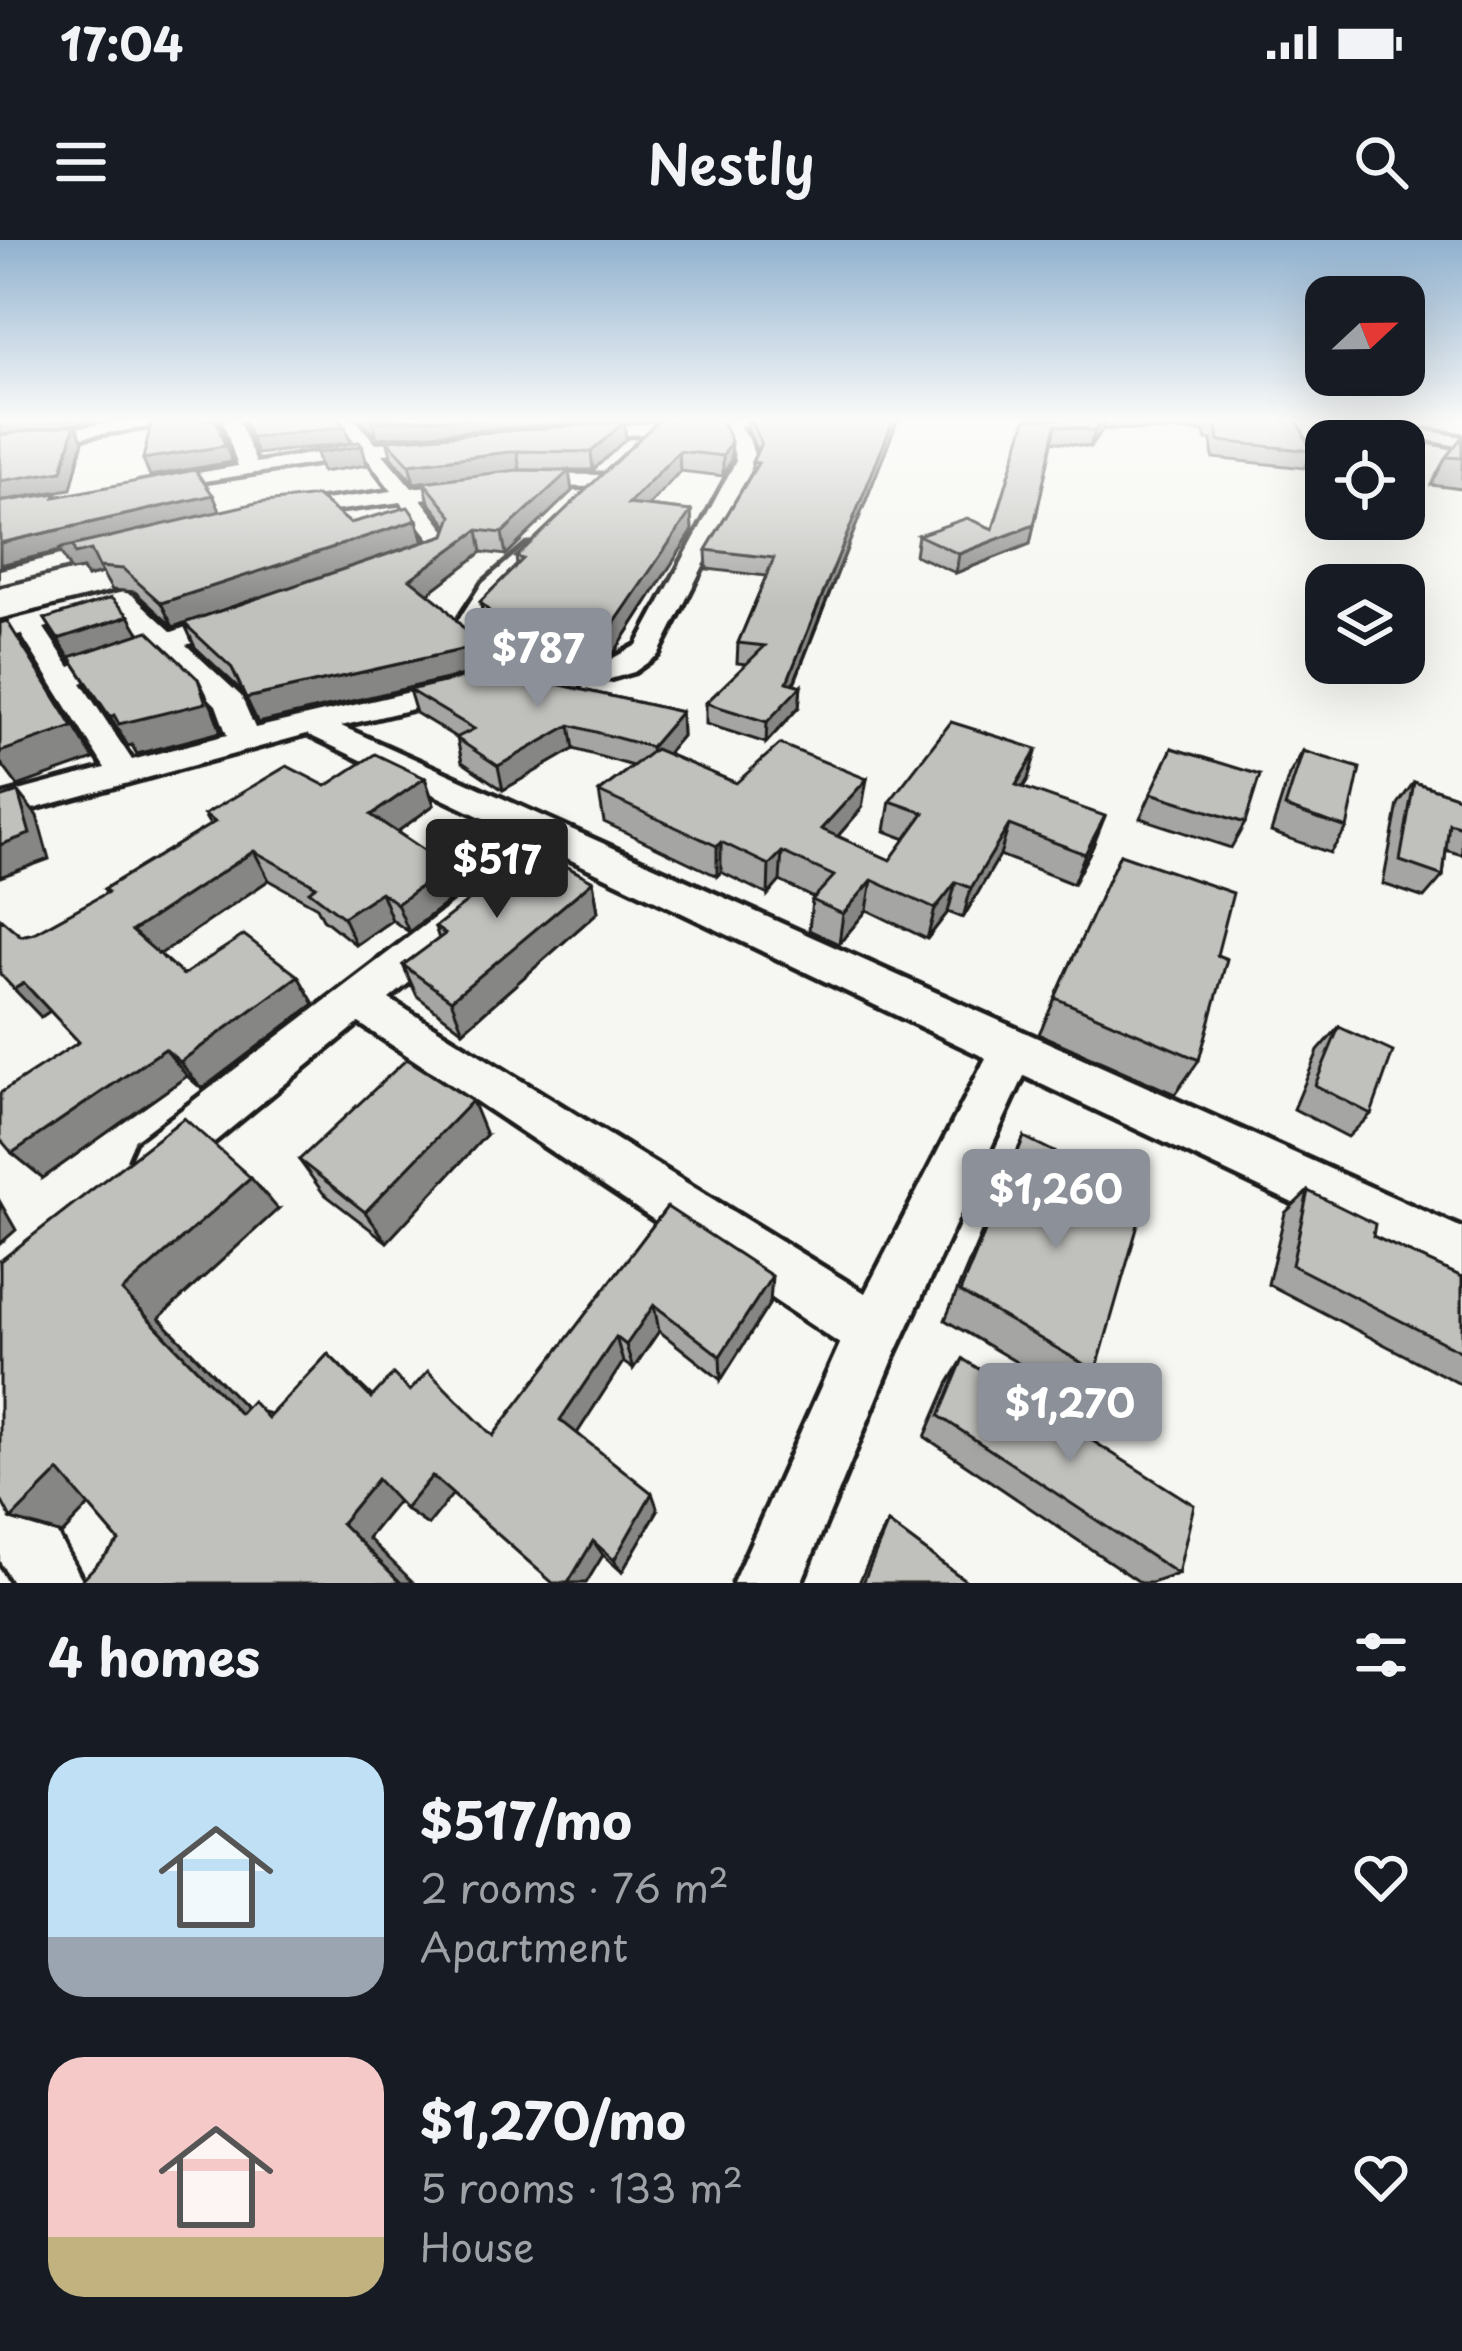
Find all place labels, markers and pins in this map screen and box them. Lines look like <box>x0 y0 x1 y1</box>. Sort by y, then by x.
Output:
pin: $787 <box>467 608 609 710</box>
pin: $517 <box>426 819 568 921</box>
pin: $1,260 <box>958 1149 1154 1251</box>
pin: $1,270 <box>972 1363 1168 1465</box>

